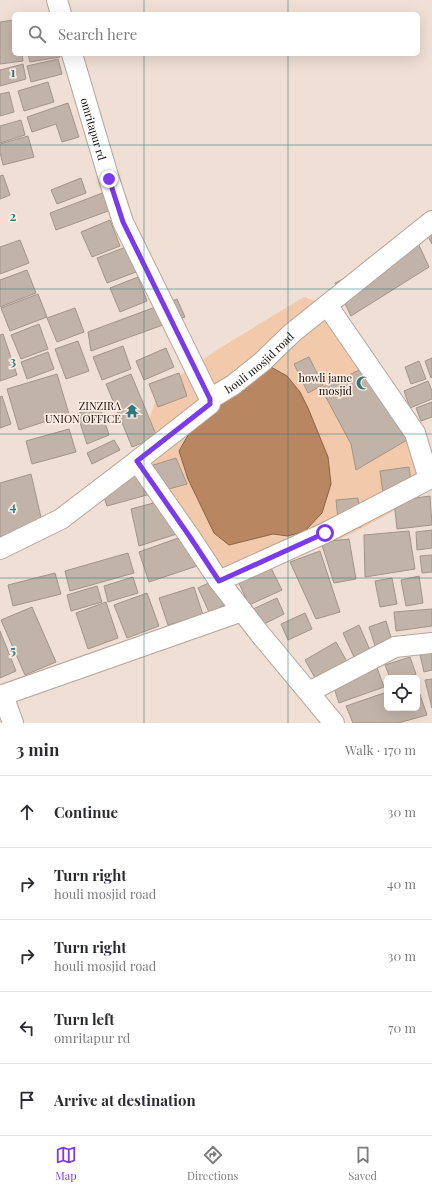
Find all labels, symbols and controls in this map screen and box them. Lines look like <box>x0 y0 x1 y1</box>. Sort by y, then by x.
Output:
search box <box>12 12 420 56</box>
icon: search <box>26 23 48 45</box>
text: Search here <box>58 24 137 44</box>
text: 1 <box>11 63 16 80</box>
street label: omritapur rd <box>78 96 111 162</box>
route end <box>100 170 118 188</box>
text: 2 <box>10 207 17 224</box>
street label: houli mosjid road <box>221 328 297 396</box>
text: 3 <box>10 352 16 369</box>
place label: howli jame mosjid <box>299 370 353 398</box>
mosque icon: howli jame mosjid <box>355 375 371 391</box>
place label: ZINZIRA UNION OFFICE <box>45 398 121 426</box>
temple icon: ZINZIRA UNION OFFICE <box>124 403 140 419</box>
text: 4 <box>10 497 17 514</box>
route start <box>316 524 334 542</box>
text: 5 <box>10 641 16 658</box>
map controls <box>384 675 420 711</box>
button: locate <box>384 675 420 711</box>
text: 3 min <box>16 738 59 760</box>
text: Walk · 170 m <box>345 741 416 758</box>
icon: ahead <box>16 801 38 823</box>
text: Continue <box>54 802 118 822</box>
text: 30 m <box>388 803 416 820</box>
text: Turn right <box>54 865 127 885</box>
icon: right <box>16 873 38 895</box>
text: 40 m <box>387 875 416 892</box>
text: houli mosjid road <box>54 885 156 902</box>
text: Turn right <box>54 937 127 957</box>
icon: right <box>16 945 38 967</box>
text: 30 m <box>388 947 416 964</box>
text: houli mosjid road <box>54 957 156 974</box>
text: Turn left <box>54 1009 115 1029</box>
icon: left <box>16 1017 38 1039</box>
text: 70 m <box>388 1019 416 1036</box>
text: omritapur rd <box>54 1029 130 1046</box>
icon: arrive <box>16 1089 38 1111</box>
text: Arrive at destination <box>54 1090 196 1110</box>
tab: Map <box>55 1144 77 1183</box>
tab: Directions <box>187 1144 238 1183</box>
tab: Saved <box>348 1144 377 1183</box>

